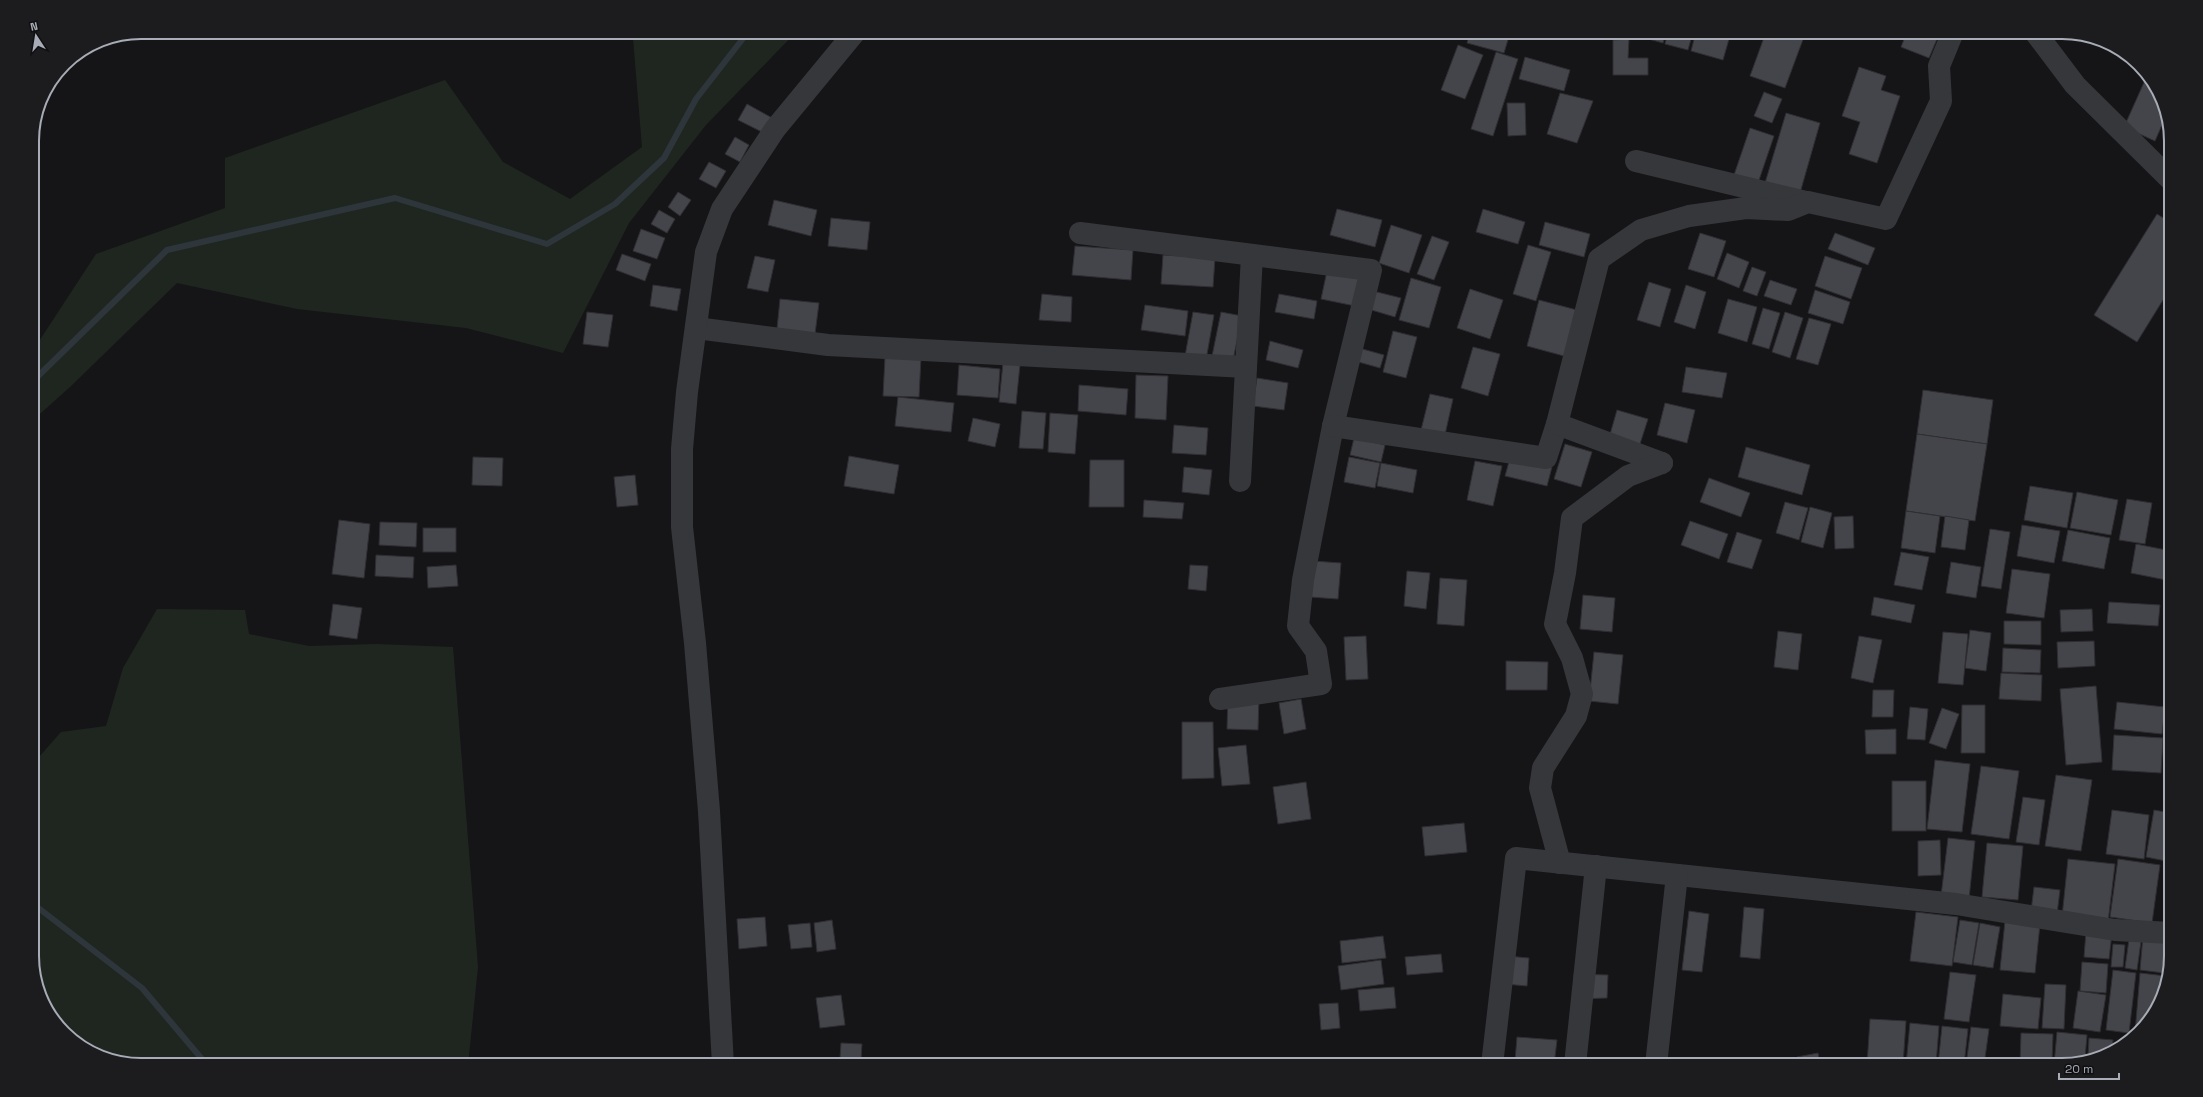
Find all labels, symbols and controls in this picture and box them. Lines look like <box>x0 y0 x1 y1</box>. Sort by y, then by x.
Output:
north arrow <box>16 16 56 56</box>
text: N <box>29 19 39 34</box>
scale bar <box>2059 1055 2119 1081</box>
text: 20 m <box>2065 1061 2093 1077</box>

